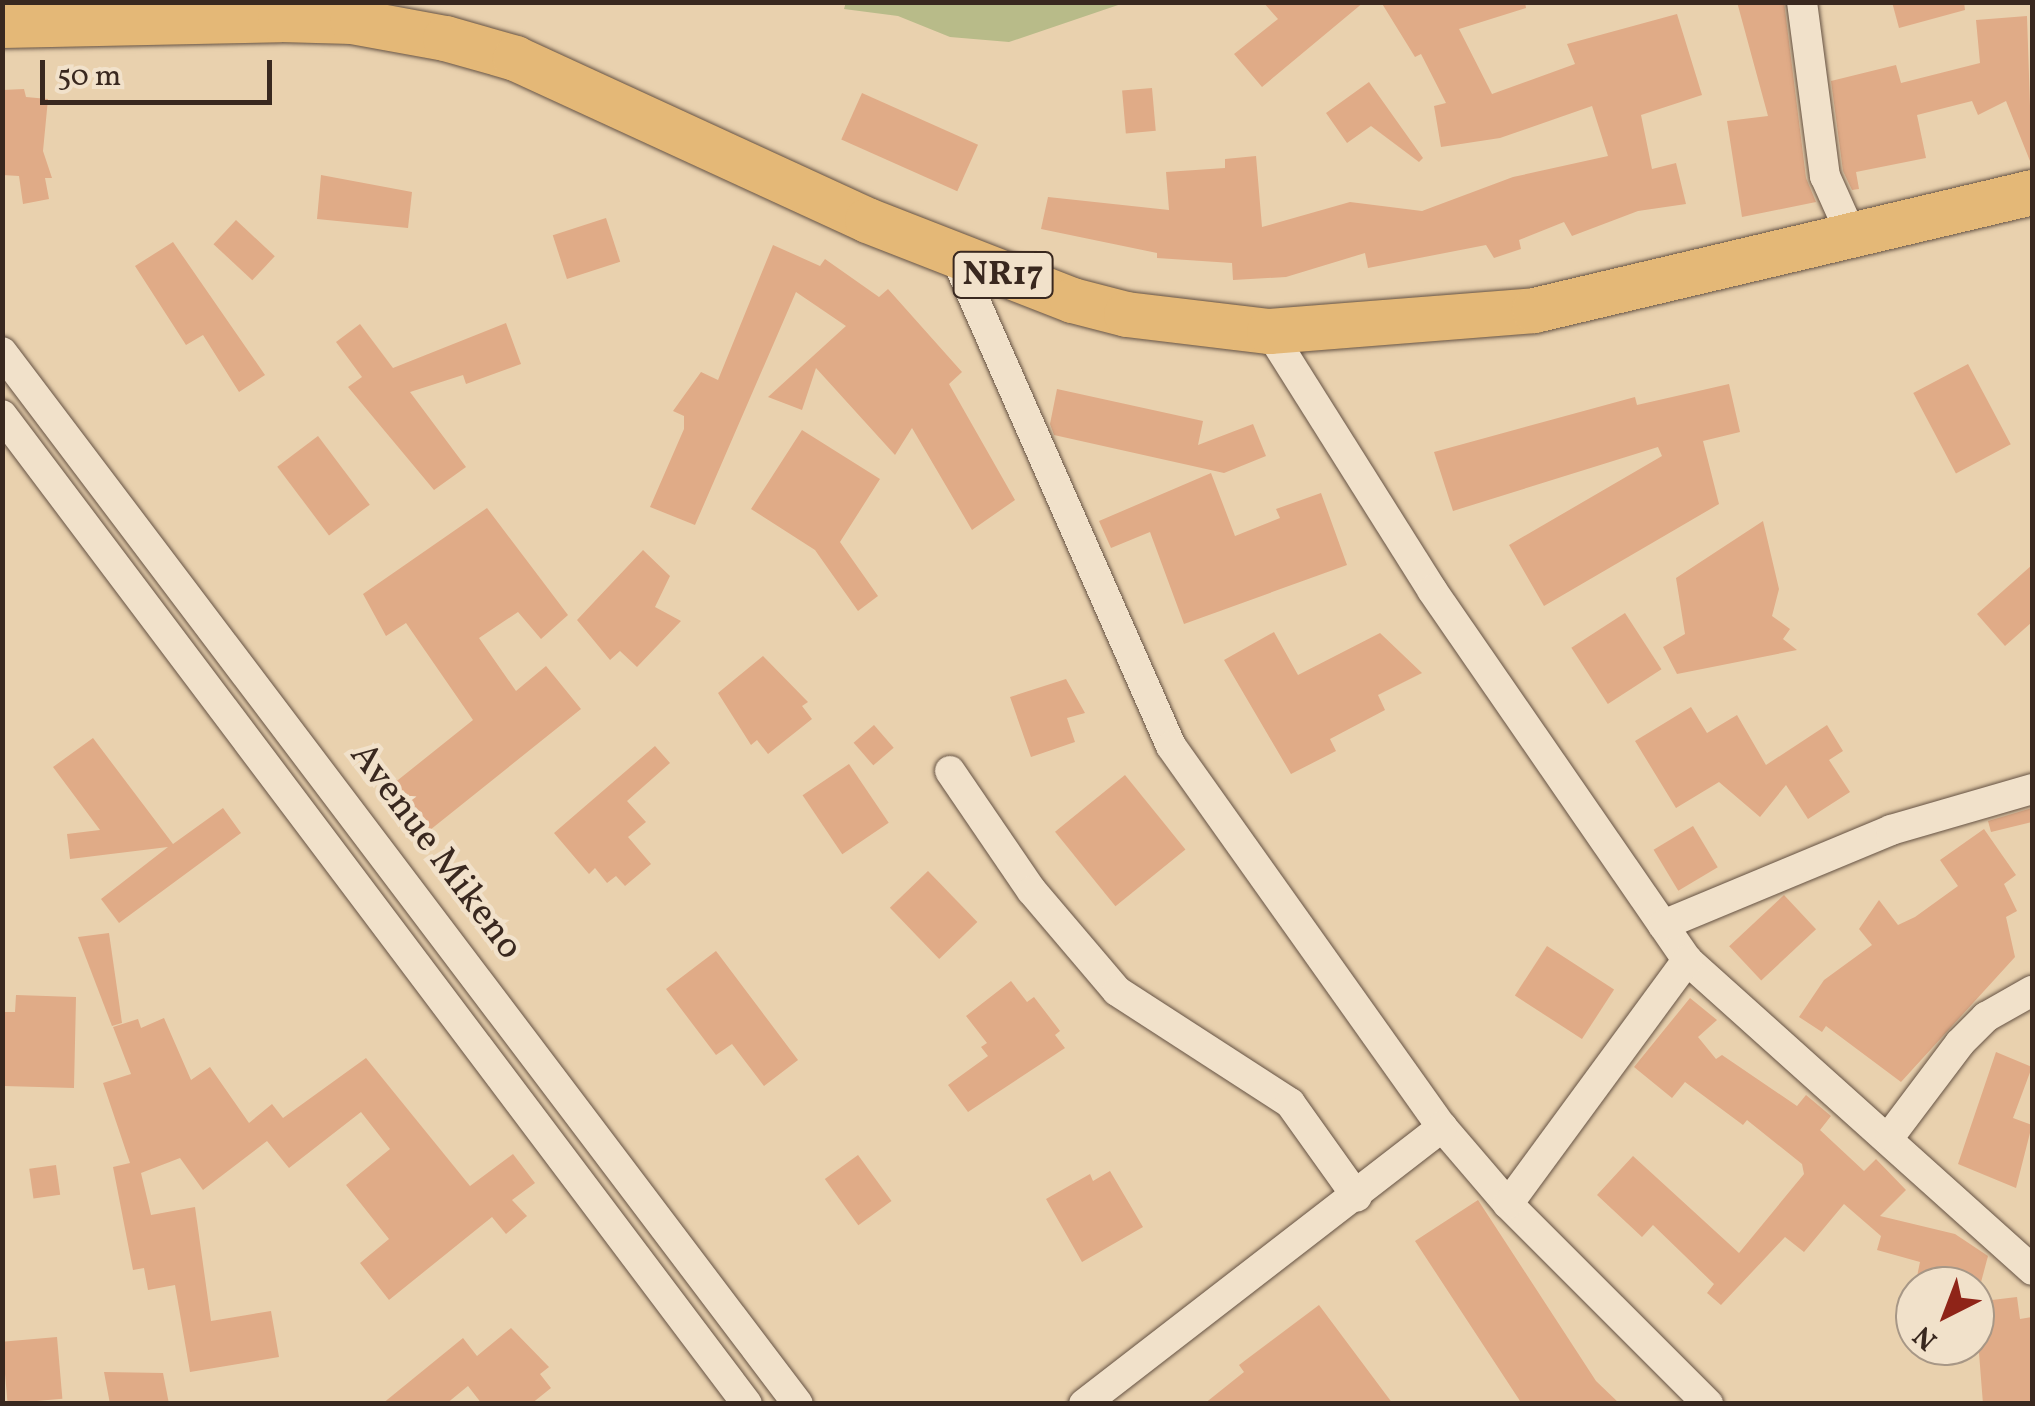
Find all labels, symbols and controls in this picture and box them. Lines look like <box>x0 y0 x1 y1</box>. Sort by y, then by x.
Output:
scale bar <box>45 40 278 102</box>
text: 50 m <box>57 56 121 98</box>
road number: NR17 <box>950 245 1056 305</box>
street label: Avenue Mikeno <box>339 735 531 969</box>
north arrow <box>1895 1266 1995 1366</box>
text: N <box>1905 1316 1947 1358</box>

